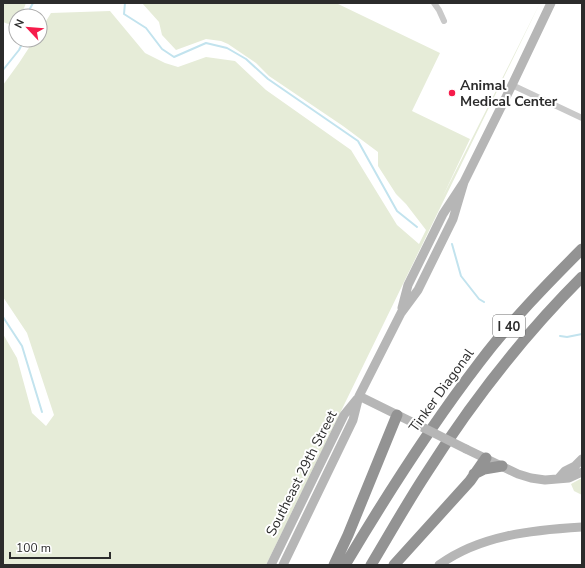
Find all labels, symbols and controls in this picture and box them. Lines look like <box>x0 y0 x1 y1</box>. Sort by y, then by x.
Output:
north arrow <box>8 8 48 48</box>
text: N <box>11 17 28 31</box>
place label: Animal Medical Center <box>460 76 558 111</box>
marker: Animal Medical Center <box>447 88 457 98</box>
road number: I 40 <box>493 315 525 337</box>
street label: Tinker Diagonal <box>405 344 479 436</box>
street label: Southeast 29th Street <box>262 407 341 539</box>
scale bar <box>10 534 110 560</box>
text: 100 m <box>16 540 51 556</box>

